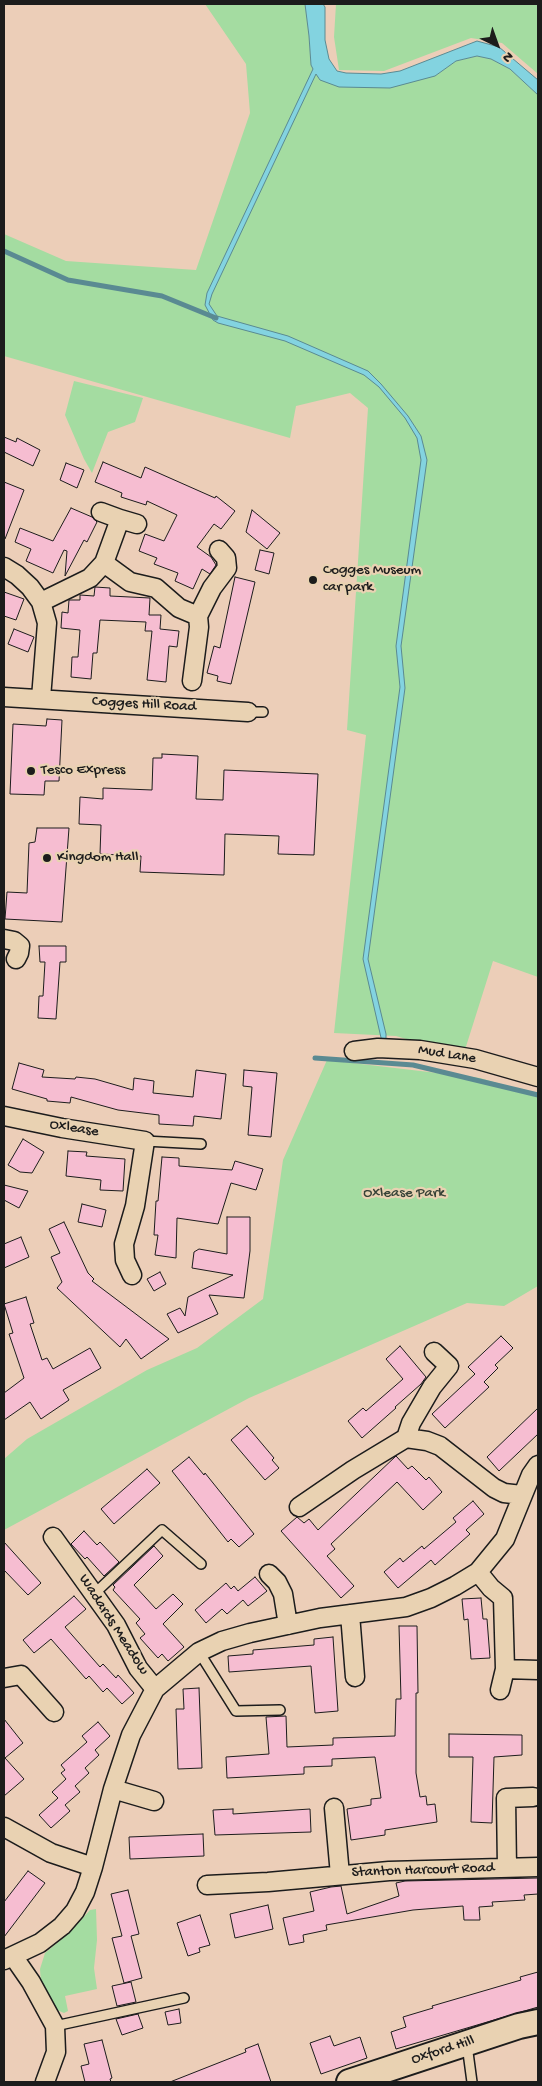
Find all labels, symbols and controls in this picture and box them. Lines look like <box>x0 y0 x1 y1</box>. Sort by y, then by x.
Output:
north arrow <box>472 20 522 70</box>
text: N <box>498 47 516 66</box>
place label: Cogges Museum car park <box>323 562 421 597</box>
marker: Cogges Museum car park <box>307 574 319 586</box>
street label: Cogges Hill Road <box>91 693 197 717</box>
place label: Tesco Express <box>41 762 125 780</box>
marker: Tesco Express <box>25 765 37 777</box>
place label: Kingdom Hall <box>57 849 138 867</box>
marker: Kingdom Hall <box>41 852 53 864</box>
street label: Mud Lane <box>417 1042 477 1068</box>
street label: Oxlease <box>48 1116 100 1142</box>
park label: Oxlease Park <box>363 1185 445 1203</box>
street label: Wadards Meadow <box>74 1571 152 1679</box>
street label: Stanton Harcourt Road <box>351 1860 495 1882</box>
street label: Oxford Hill <box>409 2032 477 2070</box>

